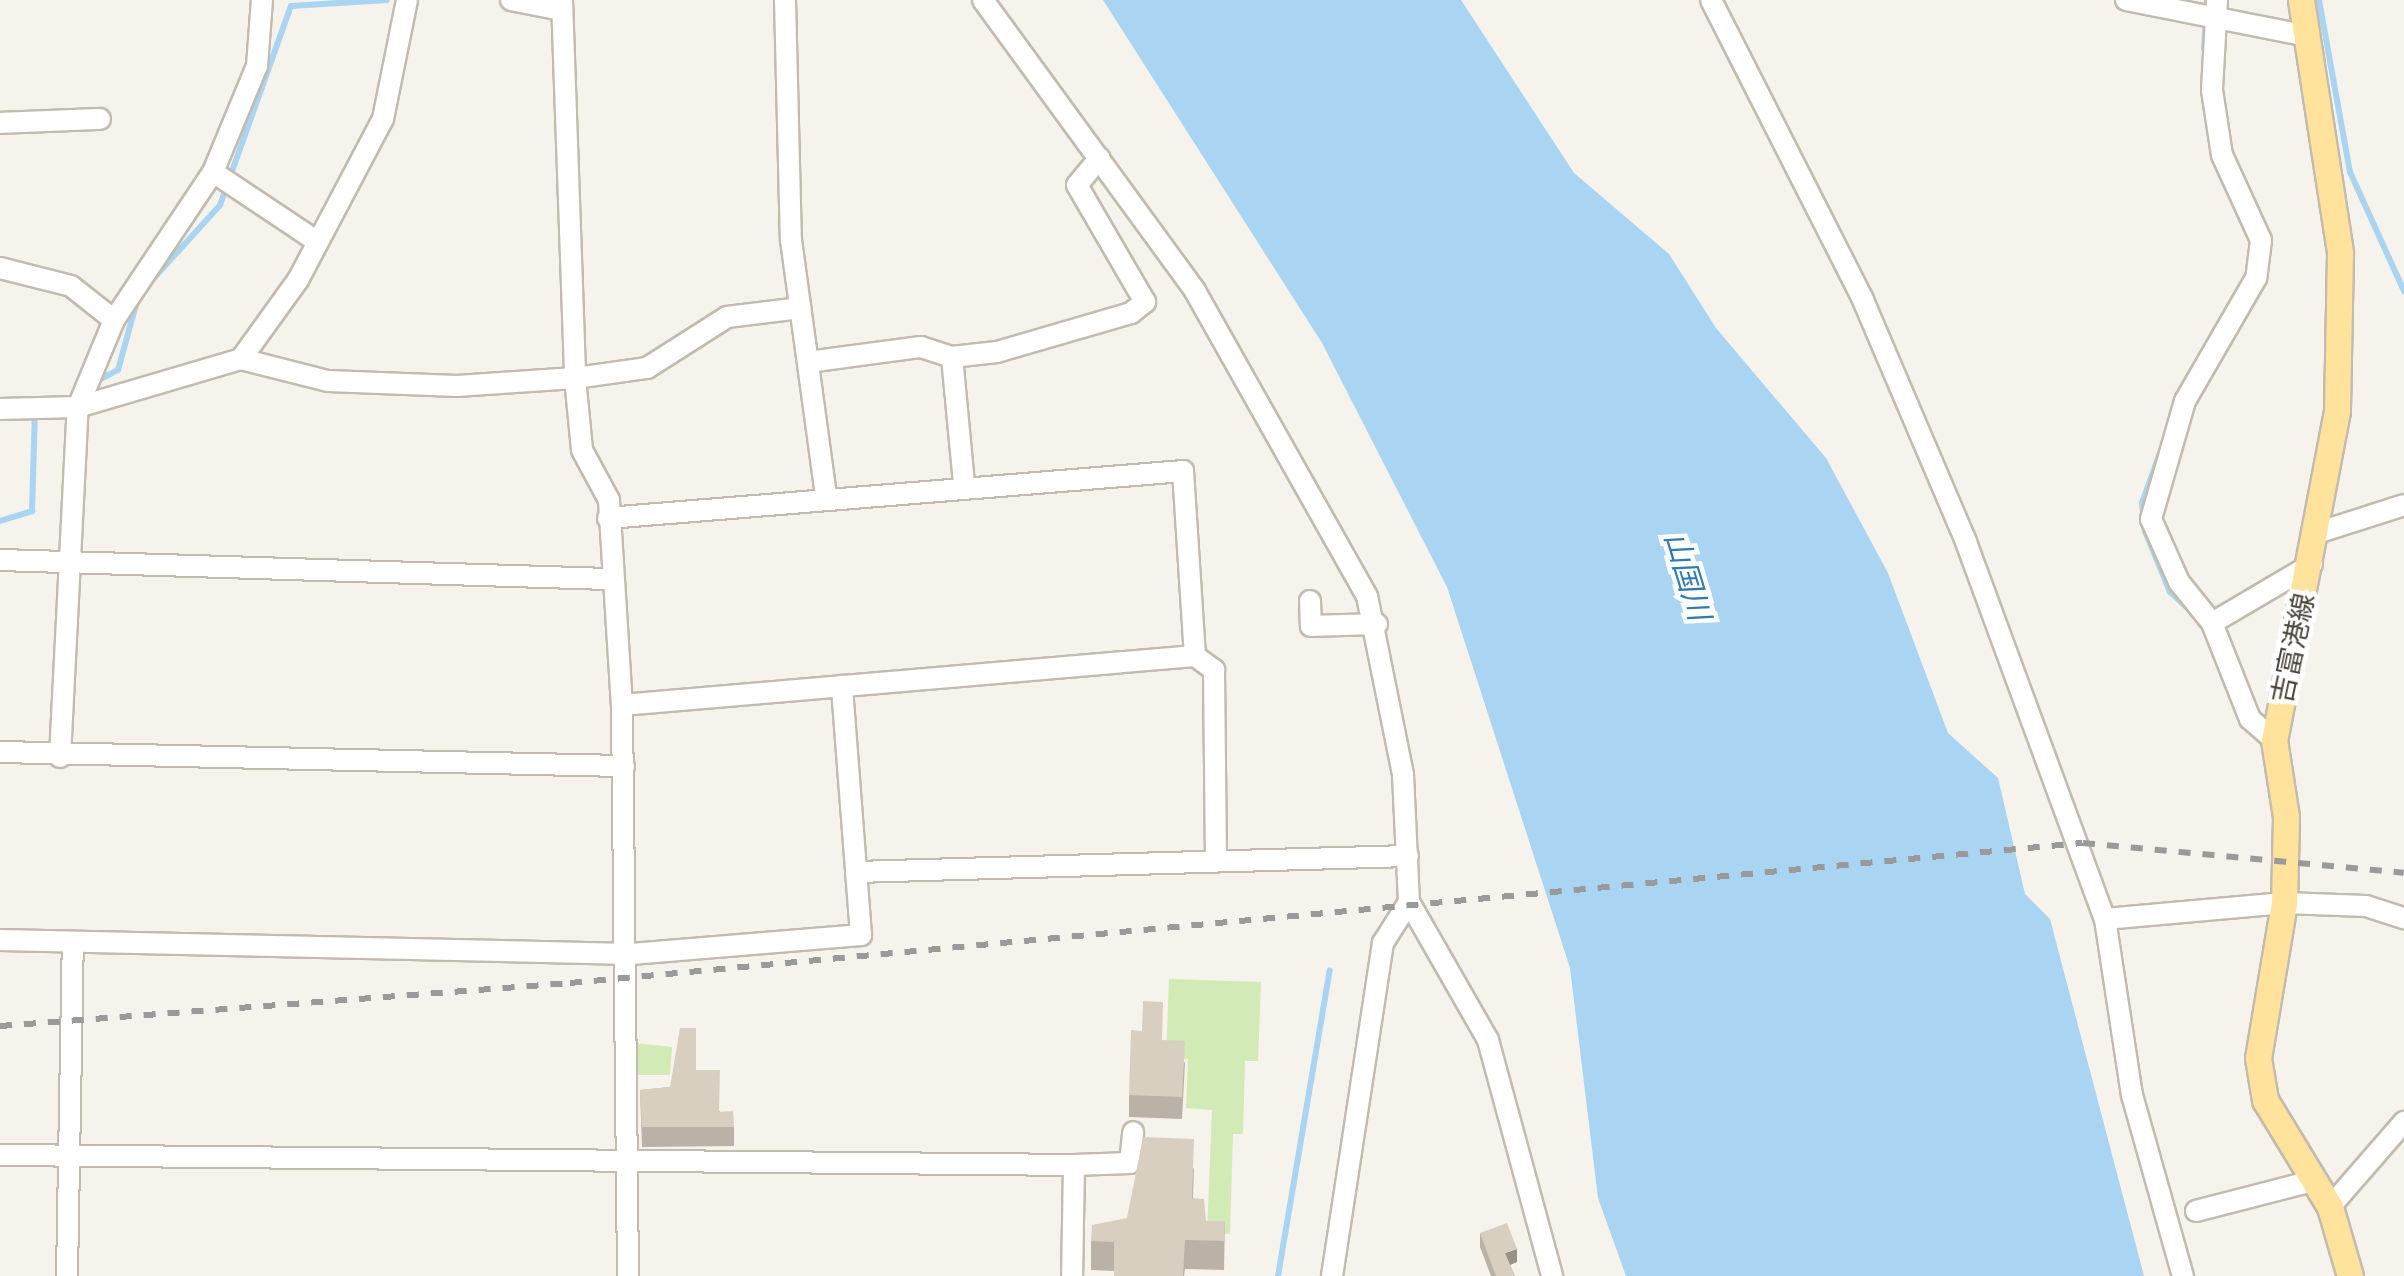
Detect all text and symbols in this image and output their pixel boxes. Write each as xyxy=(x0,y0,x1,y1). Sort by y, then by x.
water label: 山国川 xyxy=(1658,528,1718,624)
street label: 吉富港線 xyxy=(2265,590,2321,706)

